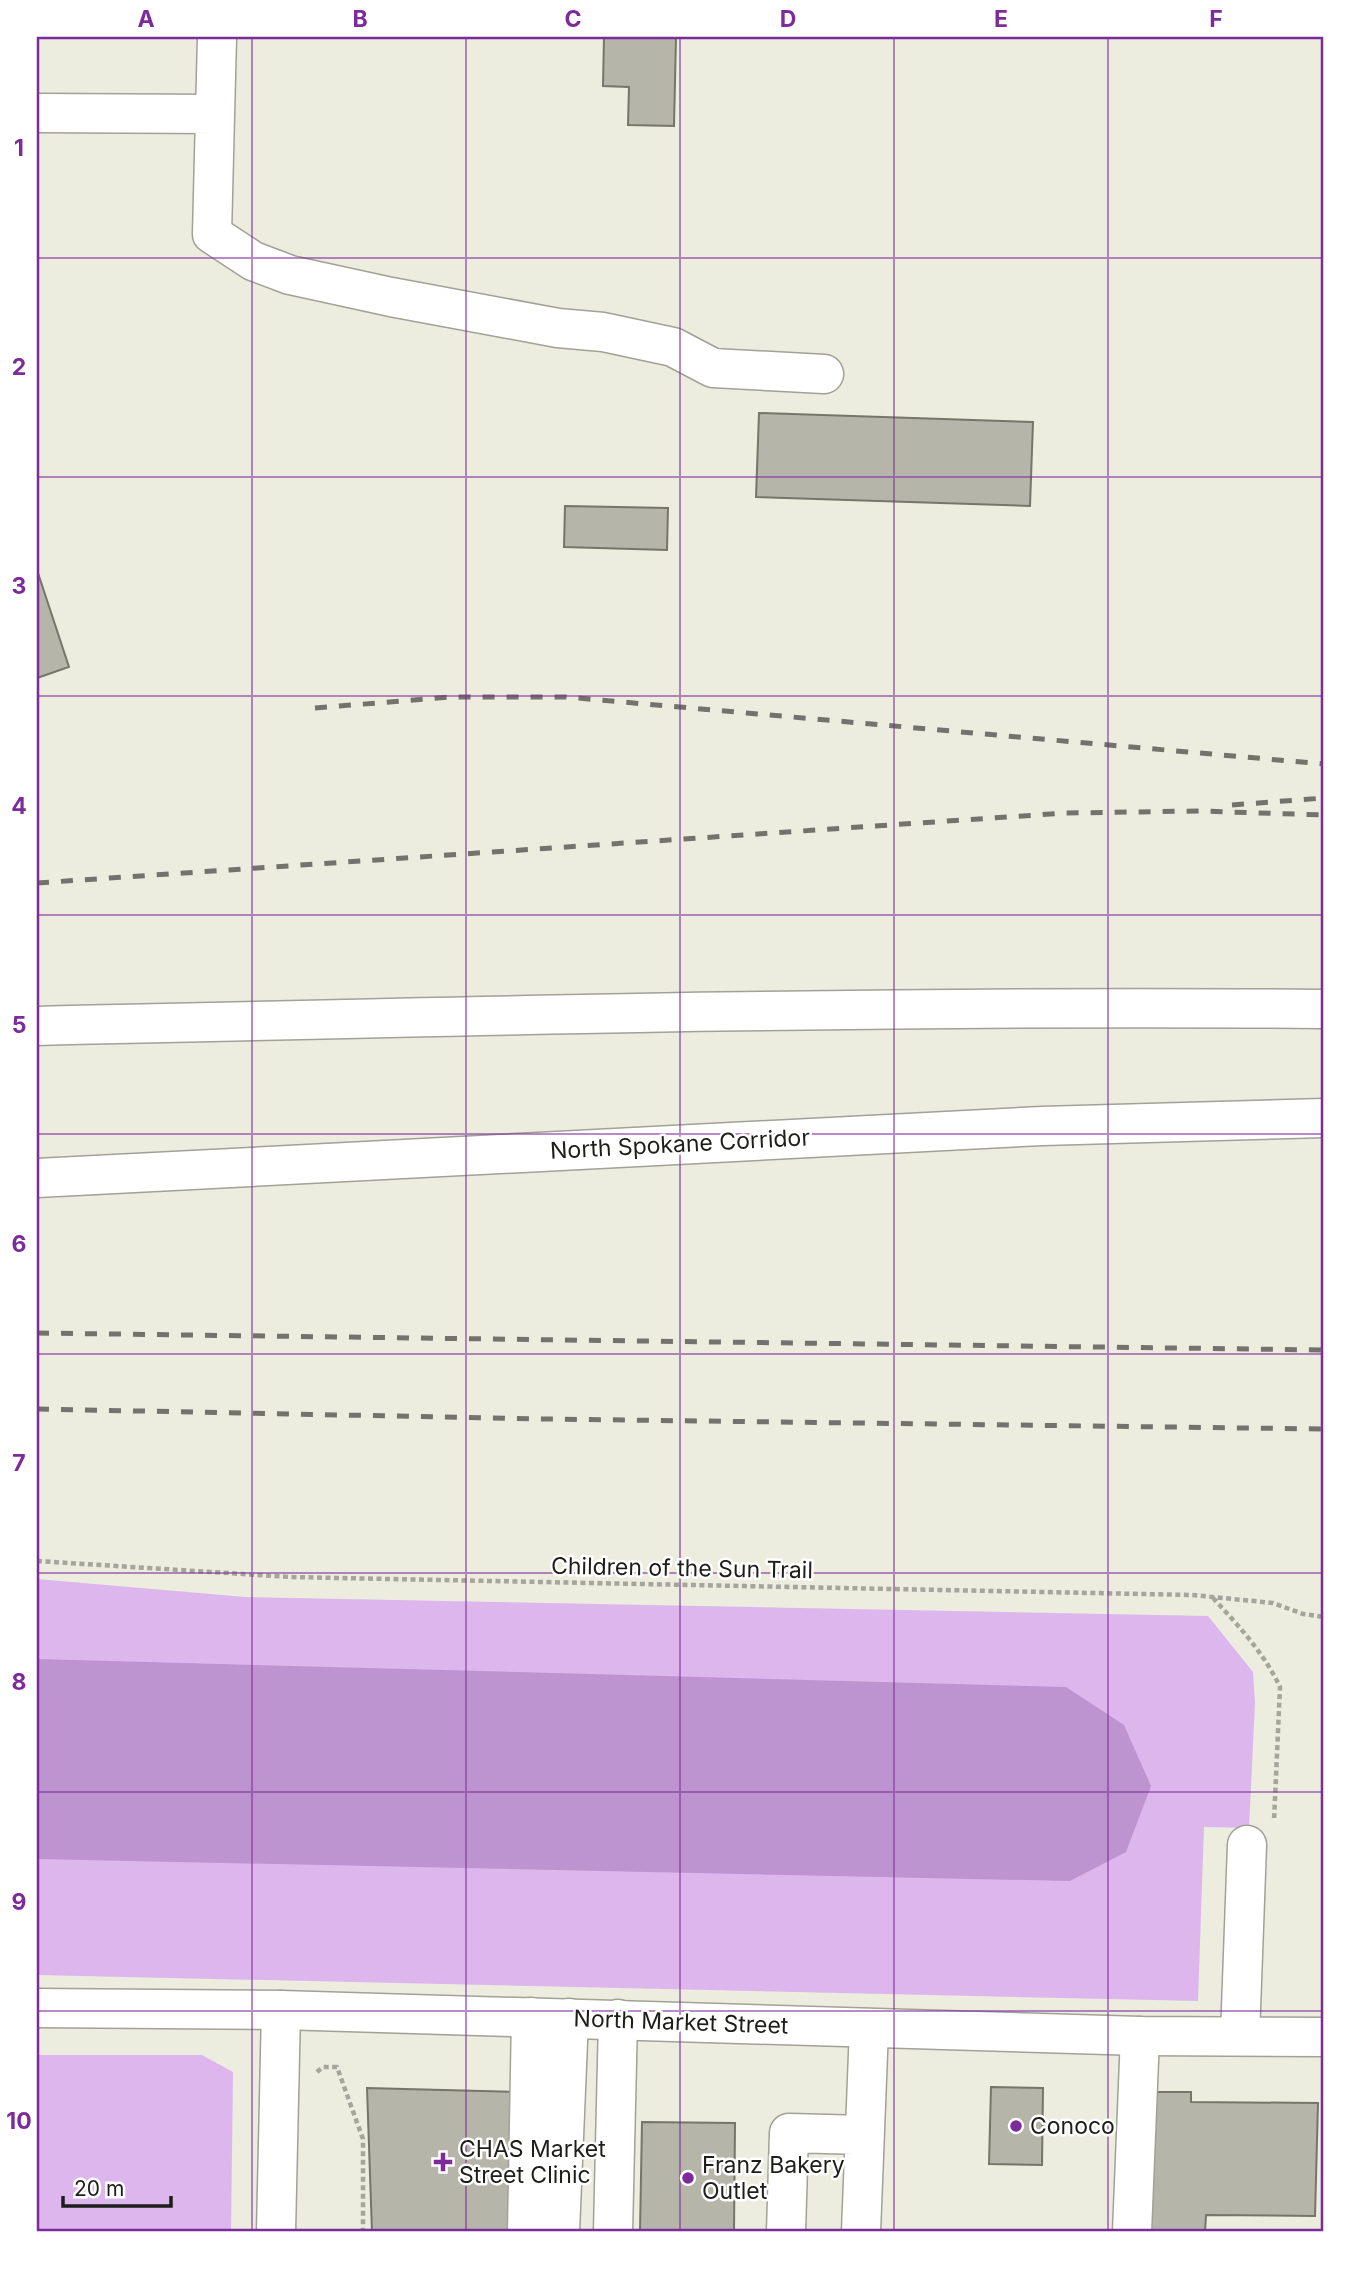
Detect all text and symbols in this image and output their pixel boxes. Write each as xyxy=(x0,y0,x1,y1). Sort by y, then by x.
text: A xyxy=(137,5,155,33)
text: B xyxy=(352,5,368,33)
text: C xyxy=(564,5,582,33)
text: D xyxy=(780,5,796,33)
text: E xyxy=(994,5,1008,33)
text: F xyxy=(1209,5,1223,33)
text: 1 xyxy=(14,134,24,162)
text: 2 xyxy=(12,353,26,381)
text: 3 xyxy=(12,572,26,600)
text: 4 xyxy=(11,792,27,820)
text: 5 xyxy=(12,1011,26,1039)
street label: North Spokane Corridor xyxy=(549,1123,811,1165)
text: 6 xyxy=(12,1230,26,1258)
text: 7 xyxy=(12,1449,26,1477)
street label: Children of the Sun Trail xyxy=(551,1552,813,1584)
text: 8 xyxy=(12,1668,26,1696)
text: 9 xyxy=(12,1888,26,1916)
street label: North Market Street xyxy=(573,2004,789,2040)
text: 10 xyxy=(6,2107,32,2135)
place label: Conoco xyxy=(1030,2112,1115,2140)
marker: Conoco xyxy=(1008,2118,1024,2134)
place label: CHAS Market Street Clinic xyxy=(459,2135,606,2189)
place label: Franz Bakery Outlet xyxy=(702,2151,845,2205)
marker: CHAS Market Street Clinic xyxy=(433,2152,453,2172)
scale bar xyxy=(63,2164,172,2208)
marker: Franz Bakery Outlet xyxy=(680,2170,696,2186)
text: 20 m xyxy=(74,2176,124,2201)

